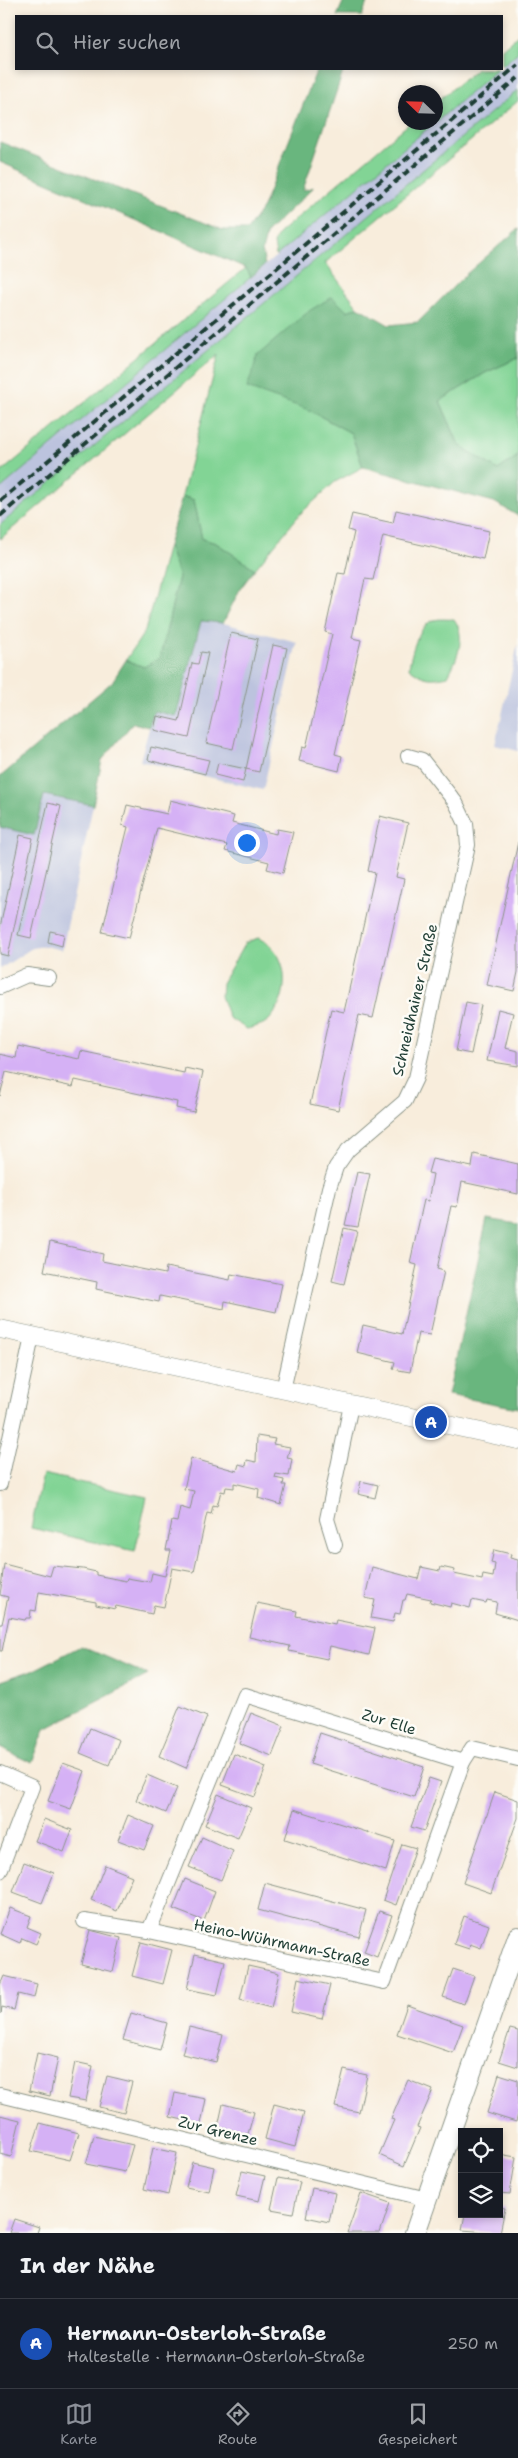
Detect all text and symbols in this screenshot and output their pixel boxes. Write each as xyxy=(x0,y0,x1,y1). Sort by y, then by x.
search box xyxy=(15,15,503,70)
icon: search xyxy=(33,29,61,57)
text: Hier suchen xyxy=(73,30,181,55)
north arrow xyxy=(398,85,443,130)
your location xyxy=(234,830,260,856)
street label: Schneidhainer Straße xyxy=(388,922,442,1078)
pin: A xyxy=(415,1403,447,1441)
street label: Zur Elle xyxy=(359,1704,419,1740)
street label: Heino-Wührmann-Straße xyxy=(192,1914,372,1972)
street label: Zur Grenze xyxy=(176,2111,260,2151)
map controls xyxy=(458,2128,503,2218)
button: locate xyxy=(458,2128,503,2173)
button: layers xyxy=(458,2173,503,2218)
text: In der Nähe xyxy=(20,2252,155,2280)
text: Hermann-Osterloh-Straße xyxy=(67,2321,326,2346)
text: A xyxy=(30,2333,42,2354)
text: 250 m xyxy=(447,2333,498,2354)
text: Haltestelle · Hermann-Osterloh-Straße xyxy=(67,2346,365,2367)
tab: Karte xyxy=(60,2400,97,2448)
tab: Route xyxy=(218,2400,257,2448)
tab: Gespeichert xyxy=(378,2400,458,2448)

